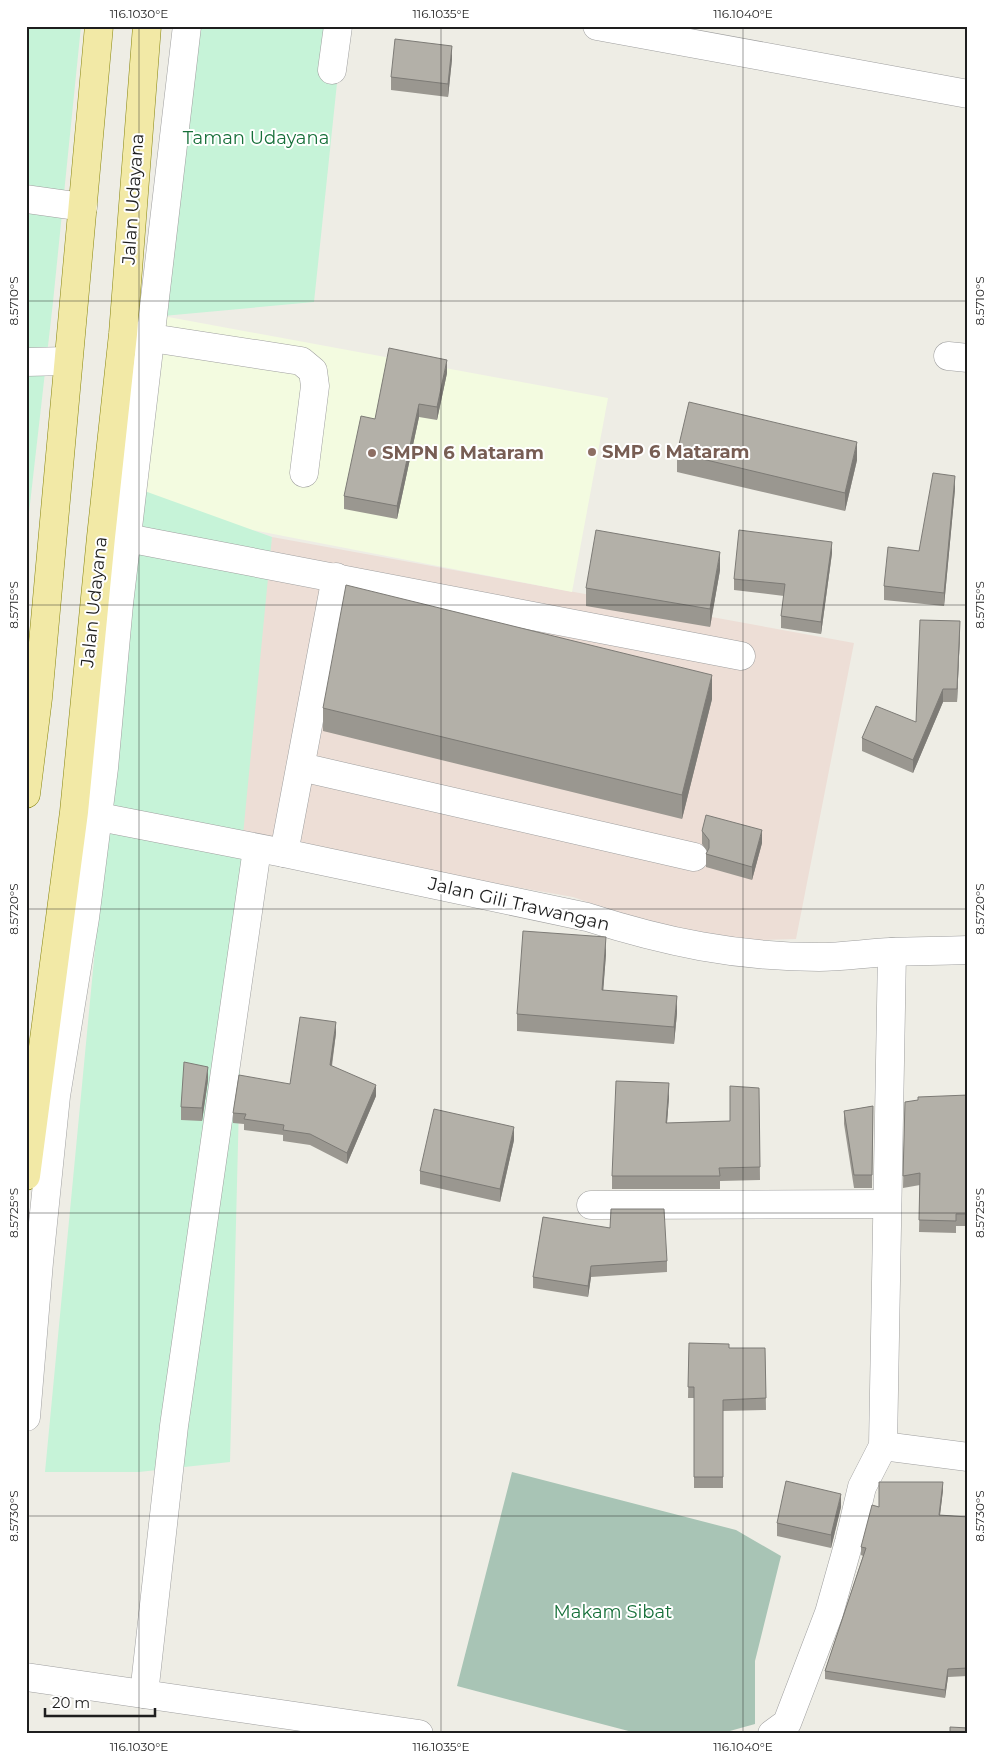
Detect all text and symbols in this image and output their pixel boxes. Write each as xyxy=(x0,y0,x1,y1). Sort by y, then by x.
text: 116.1030°E xyxy=(110,6,168,21)
text: 116.1035°E xyxy=(413,6,469,21)
text: 116.1040°E xyxy=(713,6,773,21)
park label: Taman Udayana xyxy=(183,127,329,149)
street label: Jalan Udayana xyxy=(117,133,149,266)
text: 8.5710°S xyxy=(6,276,21,326)
text: 8.5710°S xyxy=(972,276,987,326)
place label: SMP 6 Mataram xyxy=(602,441,749,463)
place label: SMPN 6 Mataram xyxy=(382,442,544,464)
marker: SMP 6 Mataram xyxy=(586,446,598,458)
marker: SMPN 6 Mataram xyxy=(366,447,378,459)
street label: Jalan Udayana xyxy=(76,535,112,670)
text: 8.5715°S xyxy=(6,581,21,629)
text: 8.5715°S xyxy=(972,581,987,629)
street label: Jalan Gili Trawangan xyxy=(425,872,612,936)
text: 8.5720°S xyxy=(6,883,21,935)
text: 8.5720°S xyxy=(972,883,987,935)
text: 8.5725°S xyxy=(6,1188,21,1238)
text: 8.5725°S xyxy=(972,1188,987,1238)
text: 8.5730°S xyxy=(6,1490,21,1542)
text: 8.5730°S xyxy=(972,1490,987,1542)
park label: Makam Sibat xyxy=(554,1601,672,1623)
scale bar xyxy=(45,1685,155,1717)
text: 20 m xyxy=(52,1693,90,1712)
text: 116.1030°E xyxy=(110,1739,168,1754)
text: 116.1035°E xyxy=(413,1739,469,1754)
text: 116.1040°E xyxy=(713,1739,773,1754)

